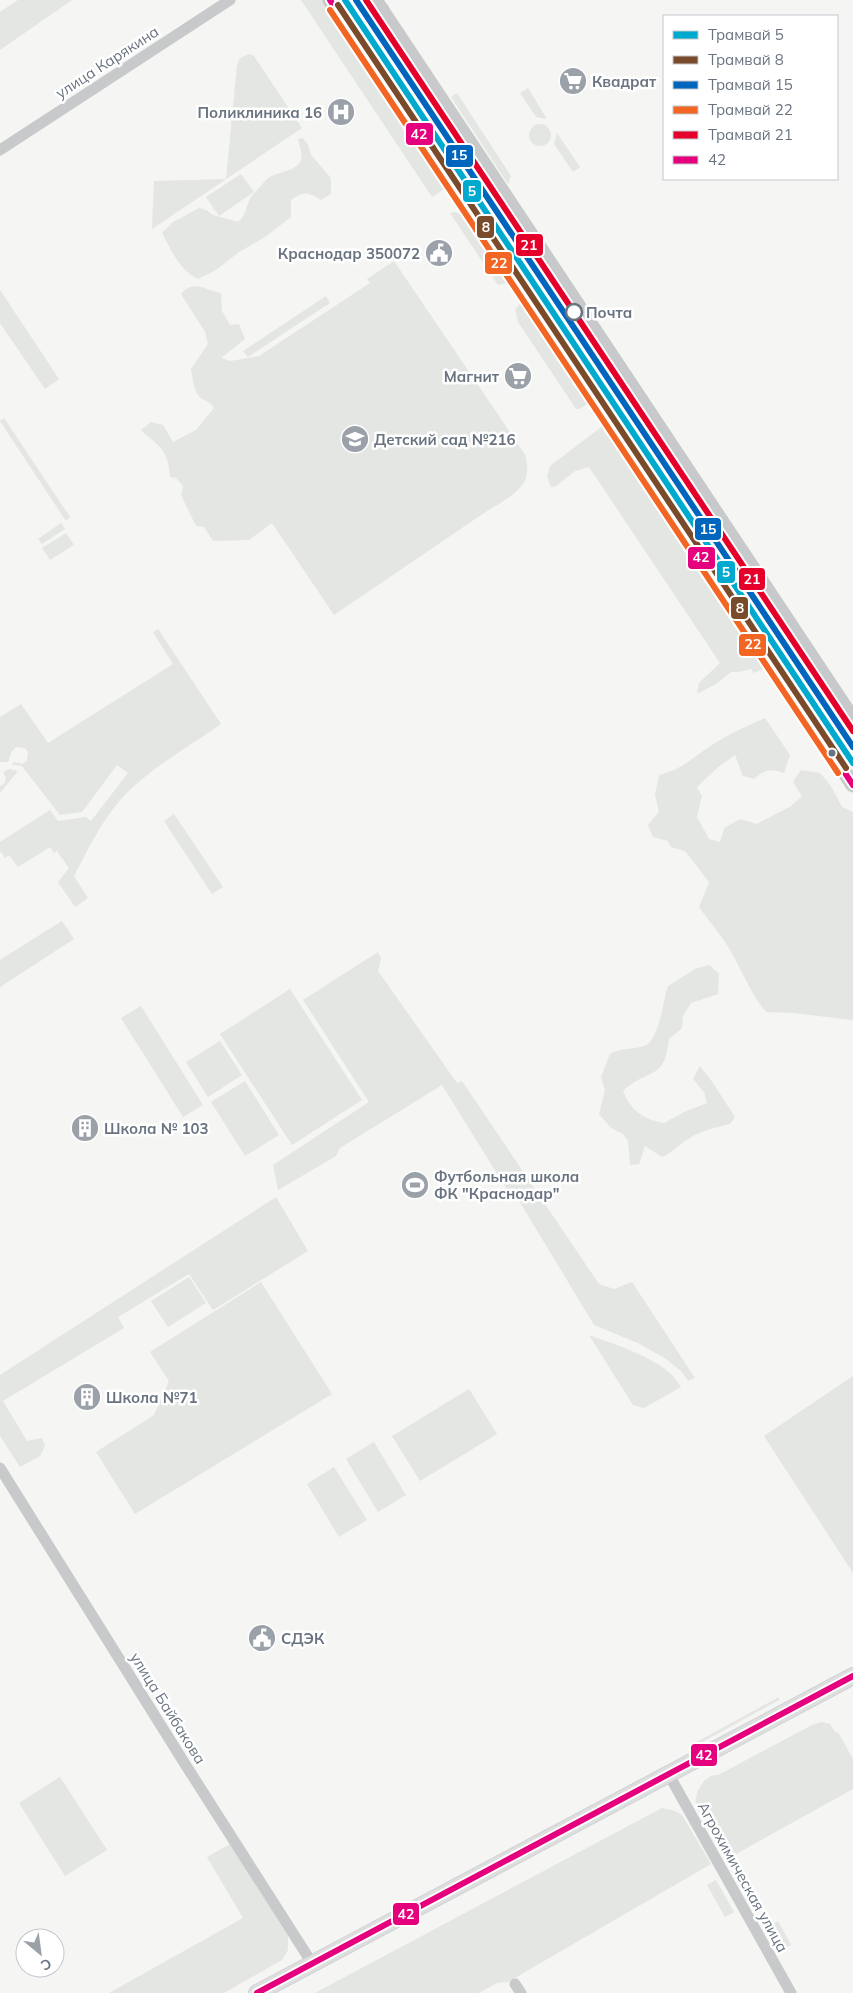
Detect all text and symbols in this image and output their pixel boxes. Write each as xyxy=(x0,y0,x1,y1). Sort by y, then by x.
legend xyxy=(663,15,838,180)
street label: улица Карякина xyxy=(52,22,162,102)
text: Трамвай 5 xyxy=(708,25,784,44)
text: Трамвай 8 xyxy=(708,50,784,69)
supermarket icon: Квадрат xyxy=(558,66,588,96)
place label: Квадрат xyxy=(592,72,657,91)
text: Трамвай 15 xyxy=(708,75,793,94)
hospital icon: Поликлиника 16 xyxy=(326,97,356,127)
text: Трамвай 22 xyxy=(708,100,793,119)
place label: Поликлиника 16 xyxy=(198,103,322,122)
line badge: 42 xyxy=(405,122,434,146)
text: 42 xyxy=(411,125,427,143)
text: Трамвай 21 xyxy=(708,125,793,144)
line badge: 15 xyxy=(445,144,474,168)
text: 15 xyxy=(451,146,467,164)
text: 42 xyxy=(708,150,726,169)
line badge: 5 xyxy=(462,179,482,203)
text: 5 xyxy=(468,182,476,200)
line badge: 8 xyxy=(476,215,495,239)
text: 8 xyxy=(482,218,490,236)
line badge: 21 xyxy=(515,233,544,257)
text: 21 xyxy=(521,236,537,254)
public building icon: Краснодар 350072 xyxy=(424,238,454,268)
place label: Краснодар 350072 xyxy=(278,244,420,263)
line badge: 22 xyxy=(484,251,513,275)
text: 22 xyxy=(491,254,507,272)
marker: Почта xyxy=(565,303,583,321)
place label: Почта xyxy=(586,303,632,322)
supermarket icon: Магнит xyxy=(503,361,533,391)
place label: Магнит xyxy=(444,367,500,386)
school or university icon: Детский сад №216 xyxy=(340,424,370,454)
place label: Детский сад №216 xyxy=(374,430,515,449)
line badge: 15 xyxy=(694,517,722,541)
text: 15 xyxy=(700,520,716,538)
line badge: 42 xyxy=(687,546,716,570)
text: 42 xyxy=(693,548,709,566)
line badge: 5 xyxy=(716,560,736,584)
text: 5 xyxy=(722,563,730,581)
line badge: 21 xyxy=(738,567,766,591)
text: 21 xyxy=(744,570,760,588)
line badge: 8 xyxy=(730,596,749,620)
text: 8 xyxy=(736,599,744,617)
line badge: 22 xyxy=(738,633,767,657)
text: 22 xyxy=(745,635,761,653)
unlabelled marker xyxy=(827,748,837,758)
building icon: Школа № 103 xyxy=(70,1113,100,1143)
place label: Школа № 103 xyxy=(104,1119,209,1138)
place label: Футбольная школа ФК "Краснодар" xyxy=(434,1167,579,1203)
sports icon: Футбольная школа ФК "Краснодар" xyxy=(400,1170,430,1200)
building icon: Школа №71 xyxy=(72,1382,102,1412)
place label: Школа №71 xyxy=(106,1388,197,1407)
public building icon: СДЭК xyxy=(247,1623,277,1653)
place label: СДЭК xyxy=(281,1629,325,1648)
street label: улица Байбакова xyxy=(126,1649,210,1767)
line badge: 42 xyxy=(690,1743,718,1767)
text: 42 xyxy=(696,1746,712,1764)
street label: Агрохимическая улица xyxy=(694,1799,792,1955)
line badge: 42 xyxy=(392,1902,420,1926)
text: 42 xyxy=(398,1905,414,1923)
north arrow xyxy=(15,1928,65,1978)
text: С xyxy=(38,1954,55,1975)

